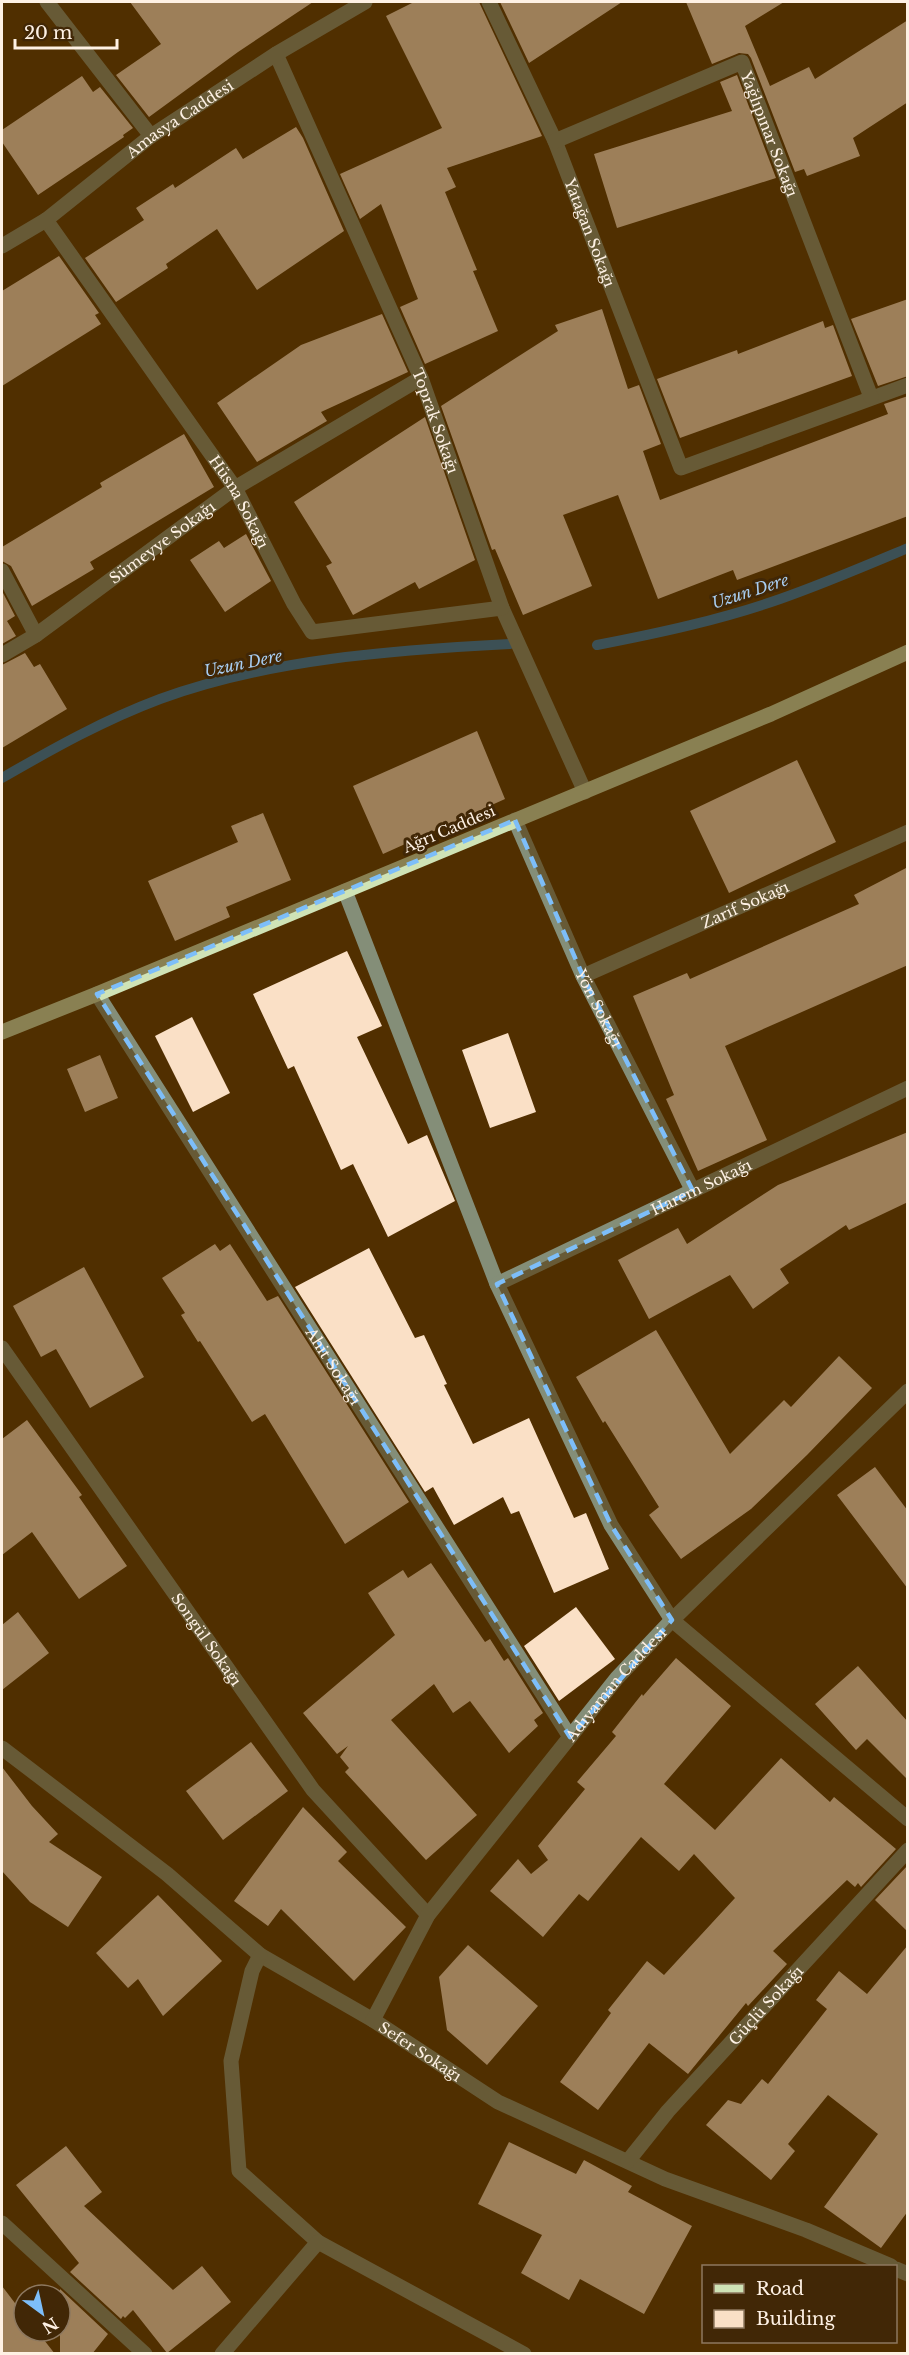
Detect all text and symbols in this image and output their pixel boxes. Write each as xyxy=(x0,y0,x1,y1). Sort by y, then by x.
scale bar xyxy=(15,12,117,50)
text: 20 m xyxy=(24,22,72,44)
street label: Yağlıpınar Sokağı xyxy=(737,67,802,199)
street label: Amasya Caddesi xyxy=(121,75,237,162)
street label: Yatağan Sokağı xyxy=(560,175,620,290)
street label: Toprak Sokağı xyxy=(408,365,463,476)
street label: Hüsna Sokağı xyxy=(205,451,274,551)
street label: Sümeyye Sokağı xyxy=(105,497,219,587)
water label: Uzun Dere xyxy=(709,569,791,613)
water label: Uzun Dere xyxy=(202,645,285,681)
street label: Ağrı Caddesi xyxy=(399,801,498,857)
street label: Zarif Sokağı xyxy=(698,877,792,932)
street label: Yön Sokağı xyxy=(571,965,627,1050)
street label: Harem Sokağı xyxy=(648,1155,754,1219)
street label: Ahit Sokağı xyxy=(302,1323,366,1408)
street label: Songül Sokağı xyxy=(168,1589,246,1689)
street label: Adıyaman Caddesi xyxy=(560,1623,670,1746)
street label: Güçlü Sokağı xyxy=(724,1961,807,2049)
street label: Sefer Sokağı xyxy=(375,2017,465,2085)
legend xyxy=(702,2265,897,2343)
text: Road xyxy=(756,2278,804,2300)
north arrow xyxy=(12,2283,72,2343)
text: Building xyxy=(756,2308,835,2330)
text: N xyxy=(38,2313,62,2338)

